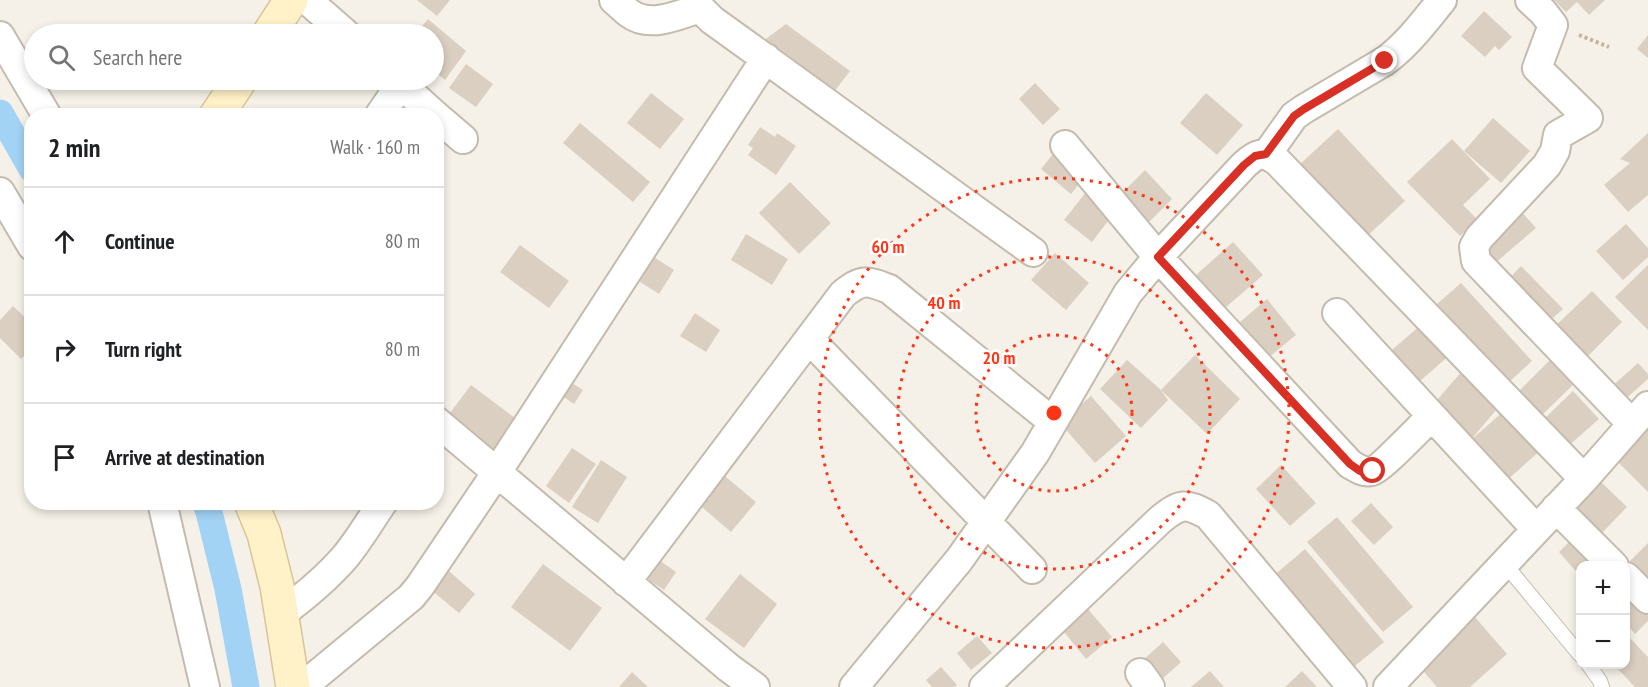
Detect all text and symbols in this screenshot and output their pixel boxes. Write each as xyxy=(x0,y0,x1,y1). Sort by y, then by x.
search box xyxy=(24,24,444,90)
icon: search xyxy=(45,41,78,74)
text: Search here xyxy=(93,43,182,71)
route end xyxy=(1371,47,1397,73)
text: 2 min xyxy=(48,131,101,164)
text: Walk · 160 m xyxy=(330,134,420,160)
icon: ahead xyxy=(48,225,81,258)
text: Continue xyxy=(105,227,175,255)
text: 80 m xyxy=(385,228,420,254)
text: 60 m xyxy=(872,235,904,258)
text: 40 m xyxy=(928,291,960,314)
icon: right xyxy=(48,333,81,366)
text: Turn right xyxy=(105,335,182,363)
text: 80 m xyxy=(385,336,420,362)
text: 20 m xyxy=(983,346,1015,369)
centre of rings xyxy=(1044,403,1064,423)
icon: arrive xyxy=(48,441,81,474)
text: Arrive at destination xyxy=(105,443,265,471)
route start xyxy=(1359,457,1385,483)
map controls xyxy=(1576,561,1630,669)
button: + xyxy=(1576,561,1630,615)
button: − xyxy=(1576,615,1630,669)

